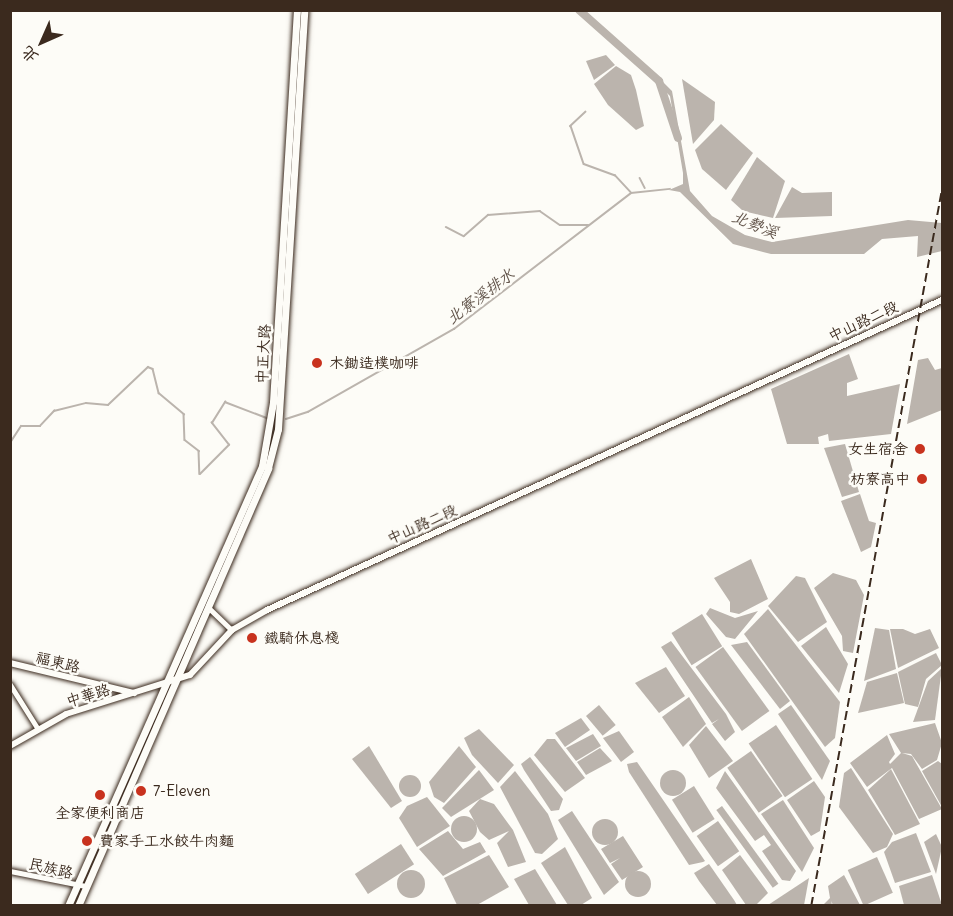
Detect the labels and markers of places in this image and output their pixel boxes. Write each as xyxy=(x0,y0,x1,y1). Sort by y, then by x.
place label: 木鋤造樸咖啡 xyxy=(329,354,419,372)
marker: 木鋤造樸咖啡 xyxy=(310,356,324,370)
place label: 女生宿舍 xyxy=(848,440,908,458)
marker: 女生宿舍 xyxy=(913,442,927,456)
place label: 枋寮高中 xyxy=(850,470,910,488)
marker: 枋寮高中 xyxy=(915,472,929,486)
place label: 鐵騎休息棧 xyxy=(264,629,339,647)
marker: 鐵騎休息棧 xyxy=(245,631,259,645)
place label: 7-Eleven xyxy=(153,782,211,800)
marker: 7-Eleven xyxy=(134,784,148,798)
marker: 全家便利商店 xyxy=(93,788,107,802)
place label: 全家便利商店 xyxy=(55,804,145,822)
place label: 費家手工水餃牛肉麵 xyxy=(99,832,234,850)
marker: 費家手工水餃牛肉麵 xyxy=(80,834,94,848)

